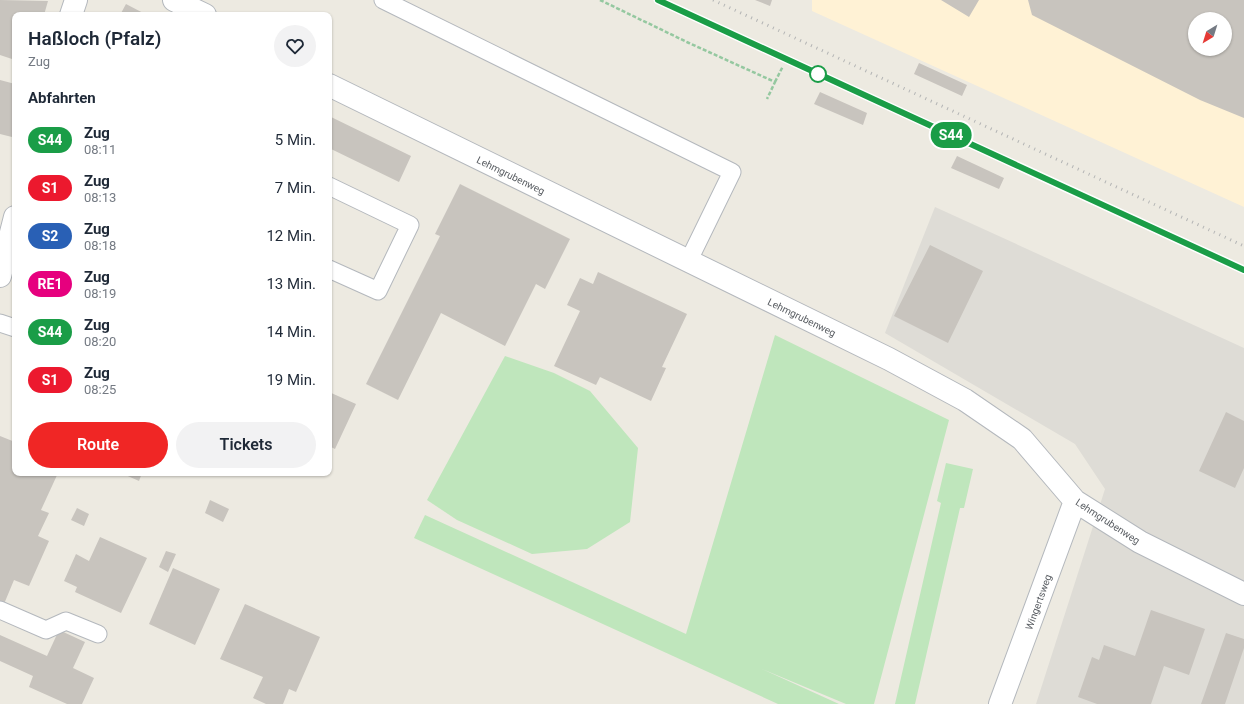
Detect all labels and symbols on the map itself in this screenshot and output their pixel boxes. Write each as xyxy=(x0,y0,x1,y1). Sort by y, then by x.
north arrow xyxy=(1188,12,1232,56)
unlabelled marker xyxy=(809,65,827,83)
line badge: S44 xyxy=(928,122,974,148)
street label: Lehmgrubenweg xyxy=(475,154,547,197)
street label: Lehmgrubenweg xyxy=(766,296,838,339)
street label: Lehmgrubenweg xyxy=(1074,497,1142,546)
street label: Wingertsweg xyxy=(1023,573,1054,631)

